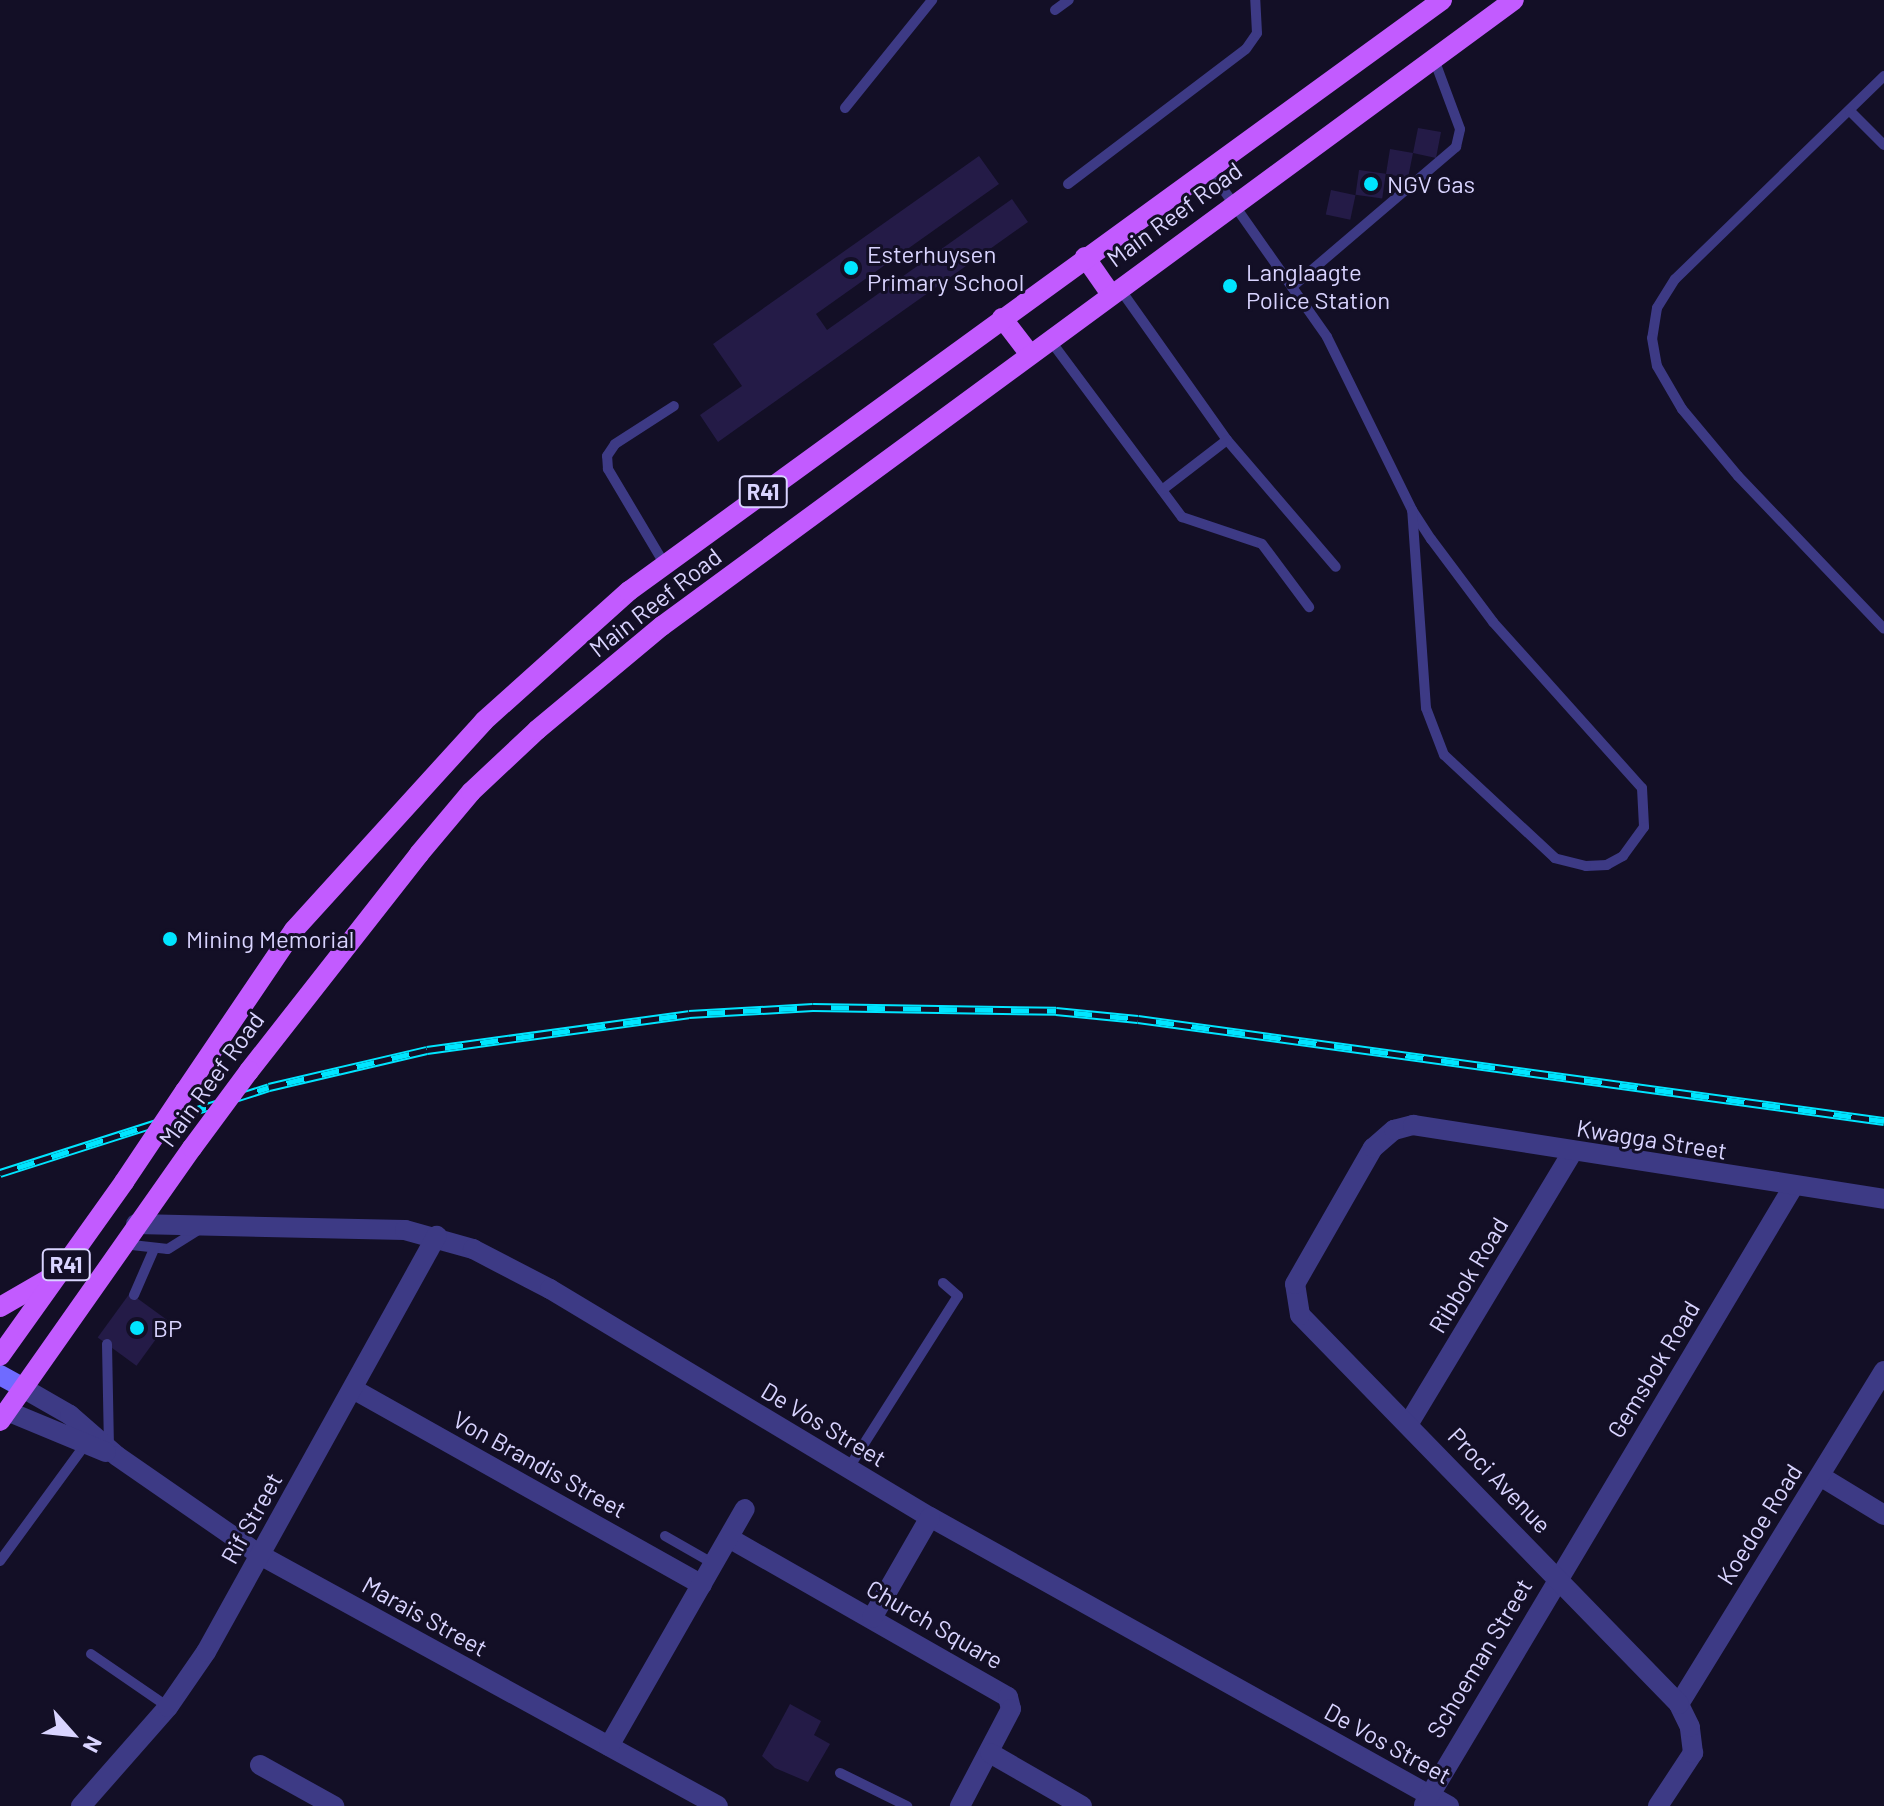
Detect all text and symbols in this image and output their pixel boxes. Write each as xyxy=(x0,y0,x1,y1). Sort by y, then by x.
street label: Main Reef Road xyxy=(1101,155,1247,273)
place label: NGV Gas xyxy=(1387,170,1475,198)
marker: NGV Gas xyxy=(1362,175,1380,193)
place label: Esterhuysen Primary School xyxy=(867,240,1024,296)
place label: Langlaagte Police Station xyxy=(1246,258,1390,314)
marker: Esterhuysen Primary School xyxy=(842,259,860,277)
marker: Langlaagte Police Station xyxy=(1221,277,1239,295)
road number: R41 xyxy=(737,474,789,510)
street label: Main Reef Road xyxy=(583,541,727,663)
place label: Mining Memorial xyxy=(186,925,354,953)
marker: Mining Memorial xyxy=(161,930,179,948)
street label: Main Reef Road xyxy=(152,1006,270,1152)
street label: Kwagga Street xyxy=(1575,1113,1729,1165)
street label: Ribbok Road xyxy=(1422,1212,1514,1338)
road number: R41 xyxy=(40,1247,92,1283)
street label: Gemsbok Road xyxy=(1601,1295,1705,1443)
place label: BP xyxy=(153,1314,182,1342)
marker: BP xyxy=(128,1319,146,1337)
street label: De Vos Street xyxy=(756,1376,892,1472)
street label: Von Brandis Street xyxy=(448,1404,632,1524)
street label: Proci Avenue xyxy=(1443,1421,1557,1539)
street label: Koedoe Road xyxy=(1710,1458,1808,1590)
street label: Rif Street xyxy=(214,1467,288,1569)
street label: Marais Street xyxy=(358,1570,492,1662)
street label: Church Square xyxy=(862,1573,1008,1675)
street label: Schoeman Street xyxy=(1420,1573,1538,1743)
north arrow xyxy=(32,1694,112,1774)
street label: De Vos Street xyxy=(1320,1696,1456,1790)
text: N xyxy=(78,1732,108,1757)

